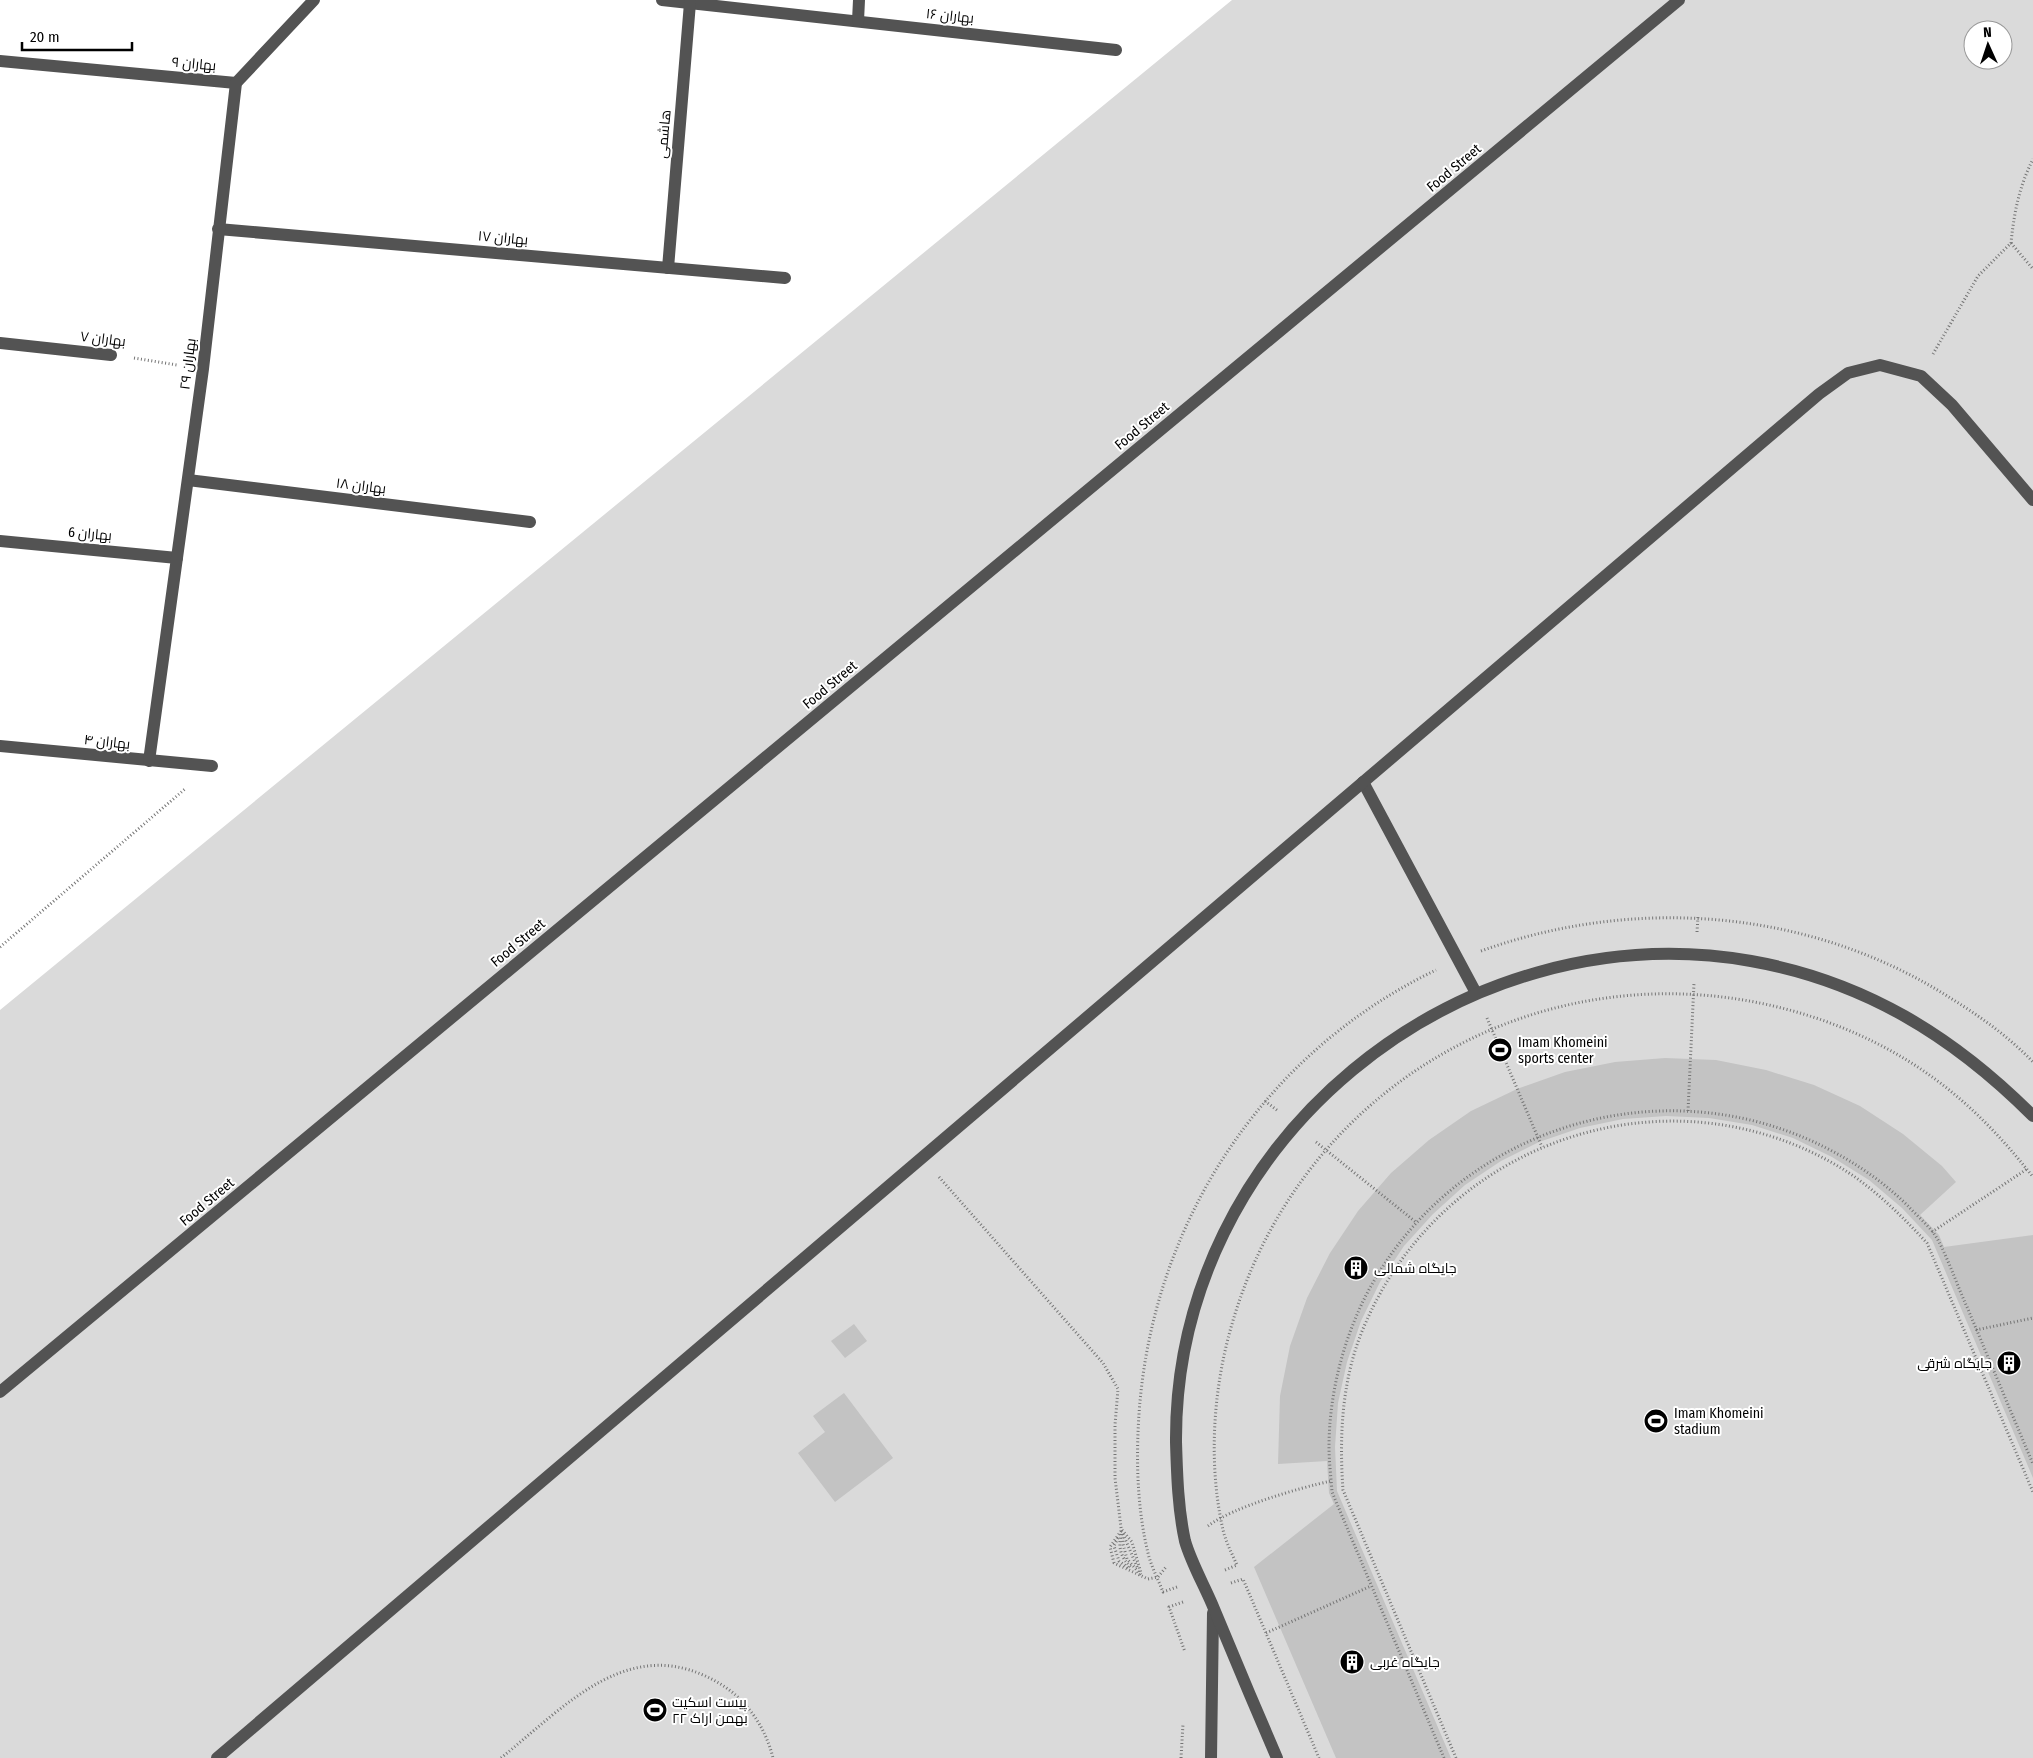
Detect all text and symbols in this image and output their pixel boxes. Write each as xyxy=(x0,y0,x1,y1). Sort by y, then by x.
street label: بهاران ۱۶ xyxy=(925,5,975,27)
scale bar xyxy=(22,20,132,52)
north arrow xyxy=(1963,20,2013,70)
text: N xyxy=(1983,24,1992,41)
text: 20 m xyxy=(30,28,60,46)
street label: بهاران ۹ xyxy=(171,54,217,74)
street label: هاشمی xyxy=(653,109,675,159)
street label: Food Street xyxy=(1423,140,1485,196)
street label: بهاران ۱۷ xyxy=(477,227,529,249)
street label: بهاران ۷ xyxy=(79,328,127,350)
street label: بهاران ۲۹ xyxy=(176,337,200,391)
street label: Food Street xyxy=(1111,398,1173,454)
street label: بهاران ۱۸ xyxy=(335,475,387,497)
street label: بهاران 6 xyxy=(67,524,113,544)
street label: Food Street xyxy=(799,657,861,713)
street label: بهاران ۴ xyxy=(83,731,131,753)
street label: Food Street xyxy=(487,915,549,971)
place label: Imam Khomeini sports center xyxy=(1518,1034,1608,1067)
sports icon: Imam Khomeini sports center xyxy=(1487,1037,1513,1063)
street label: Food Street xyxy=(176,1174,238,1230)
building icon: جایگاه شمالی xyxy=(1343,1255,1369,1281)
place label: جایگاه شمالی xyxy=(1374,1260,1457,1277)
building icon: جایگاه شرقی xyxy=(1996,1350,2022,1376)
place label: جایگاه شرقی xyxy=(1917,1355,1992,1372)
place label: Imam Khomeini stadium xyxy=(1674,1405,1764,1438)
sports icon: Imam Khomeini stadium xyxy=(1643,1408,1669,1434)
building icon: جایگاه غربی xyxy=(1339,1649,1365,1675)
place label: جایگاه غربی xyxy=(1370,1654,1440,1671)
place label: پیست اسکیت ۲۲ بهمن اراک xyxy=(672,1694,748,1727)
sports icon: پیست اسکیت ۲۲ بهمن اراک xyxy=(642,1697,668,1723)

